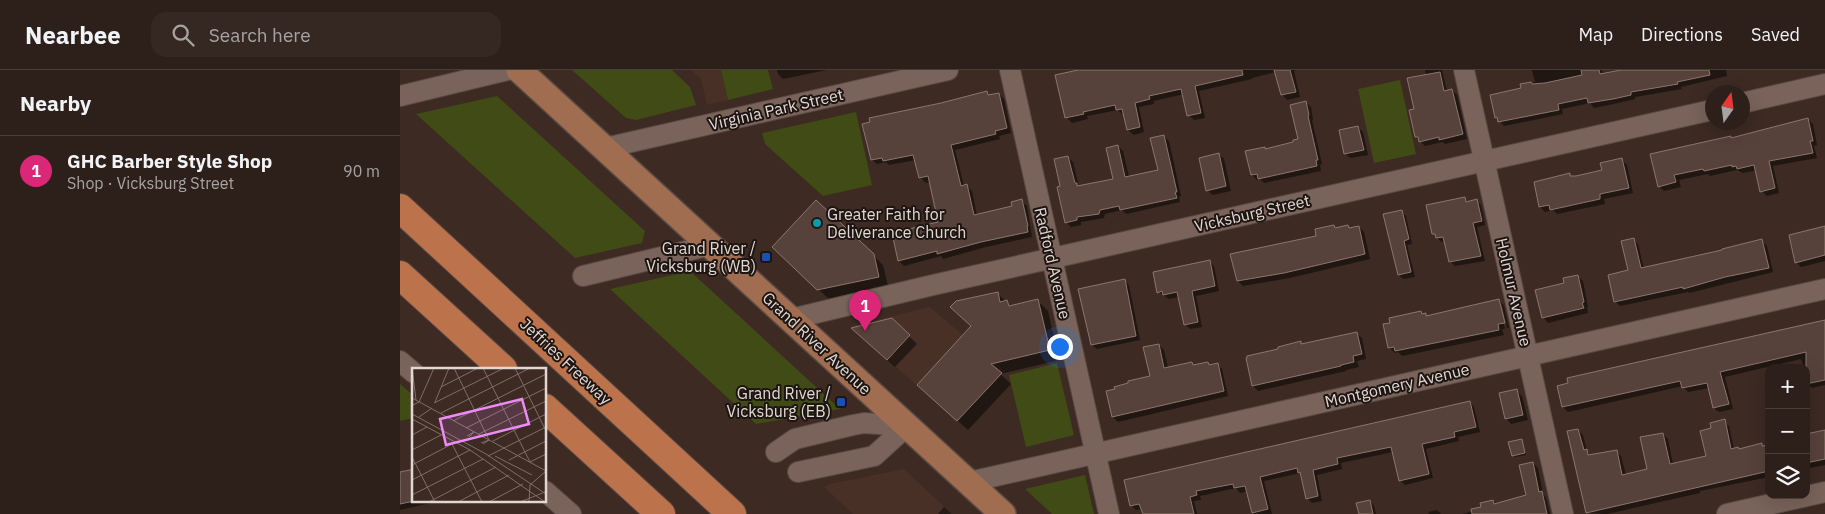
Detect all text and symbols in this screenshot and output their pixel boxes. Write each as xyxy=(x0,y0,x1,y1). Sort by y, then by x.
search box xyxy=(151,12,501,57)
text: Nearbee xyxy=(25,19,121,51)
icon: search xyxy=(169,21,197,49)
text: Search here xyxy=(209,23,311,47)
text: Map xyxy=(1578,23,1613,46)
text: Directions xyxy=(1641,23,1723,46)
text: Saved xyxy=(1751,23,1800,46)
street label: Virginia Park Street xyxy=(707,84,845,134)
north arrow xyxy=(1705,85,1750,130)
text: Nearby xyxy=(20,89,91,117)
text: GHC Barber Style Shop xyxy=(67,149,272,173)
text: 1 xyxy=(31,161,41,181)
text: 90 m xyxy=(343,161,380,181)
text: Shop · Vicksburg Street xyxy=(67,173,234,193)
street label: Vicksburg Street xyxy=(1192,190,1312,236)
place label: Greater Faith for Deliverance Church xyxy=(827,204,966,242)
street label: Radford Avenue xyxy=(1030,205,1076,321)
marker: Greater Faith for Deliverance Church xyxy=(811,217,823,229)
street label: Holmur Avenue xyxy=(1492,236,1536,348)
place label: Grand River / Vicksburg (WB) xyxy=(646,238,756,276)
marker: Grand River / Vicksburg (WB) xyxy=(760,251,772,263)
street label: Grand River Avenue xyxy=(758,287,876,399)
pin: 1 xyxy=(849,290,881,331)
street label: Jeffries Freeway xyxy=(516,313,616,409)
your location xyxy=(1047,334,1073,360)
street label: Montgomery Avenue xyxy=(1323,359,1471,411)
map controls xyxy=(1765,364,1810,499)
button: + xyxy=(1765,364,1810,409)
inset map xyxy=(412,368,546,502)
place label: Grand River / Vicksburg (EB) xyxy=(727,383,831,421)
marker: Grand River / Vicksburg (EB) xyxy=(835,396,847,408)
button: − xyxy=(1765,409,1810,454)
button: layers xyxy=(1765,454,1810,499)

